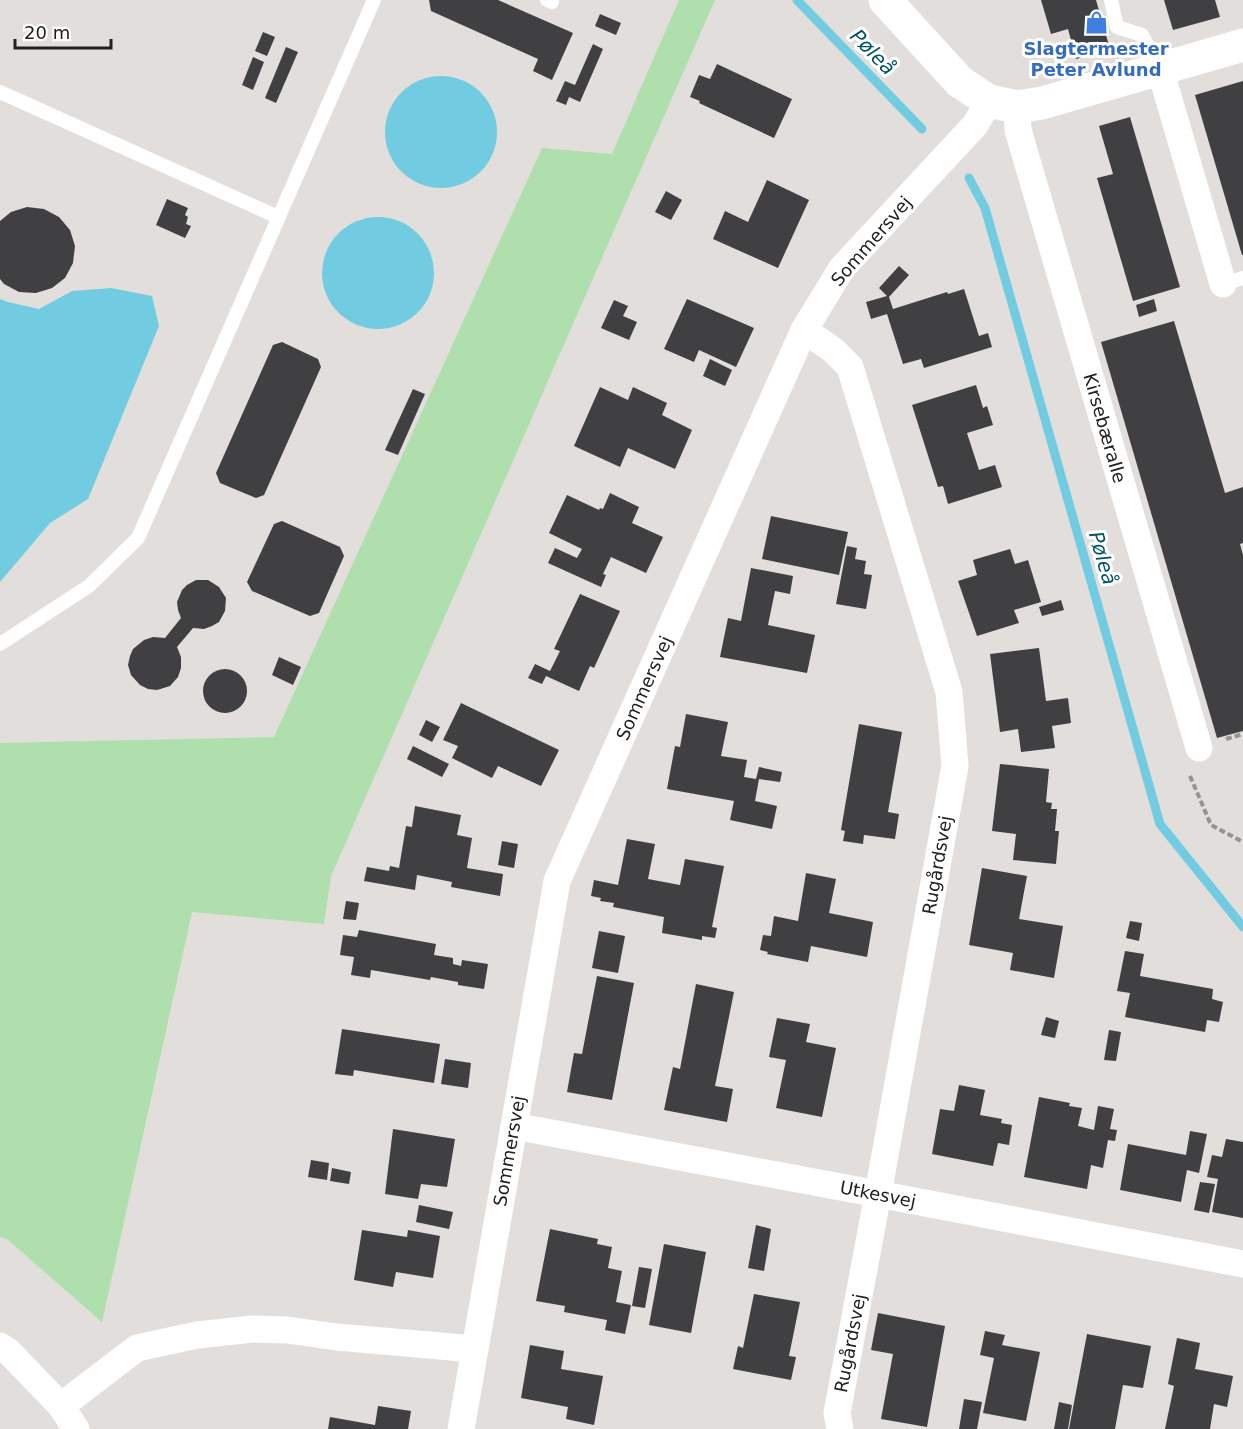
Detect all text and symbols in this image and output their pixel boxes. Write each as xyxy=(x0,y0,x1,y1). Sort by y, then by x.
shop icon: Slagtermester Peter Avlund xyxy=(1083,9,1109,35)
scale bar xyxy=(15,12,111,50)
text: 20 m xyxy=(24,22,70,43)
water label: Pøleå xyxy=(845,24,901,80)
place label: Slagtermester Peter Avlund xyxy=(1023,38,1169,80)
street label: Sommersvej xyxy=(826,192,916,290)
street label: Kirsebæralle xyxy=(1079,371,1131,485)
water label: Pøleå xyxy=(1084,529,1122,587)
street label: Sommersvej xyxy=(612,633,676,743)
street label: Rugårdsvej xyxy=(918,814,956,916)
street label: Sommersvej xyxy=(489,1094,529,1208)
street label: Utkesvej xyxy=(838,1176,918,1212)
street label: Rugårdsvej xyxy=(830,1292,870,1394)

